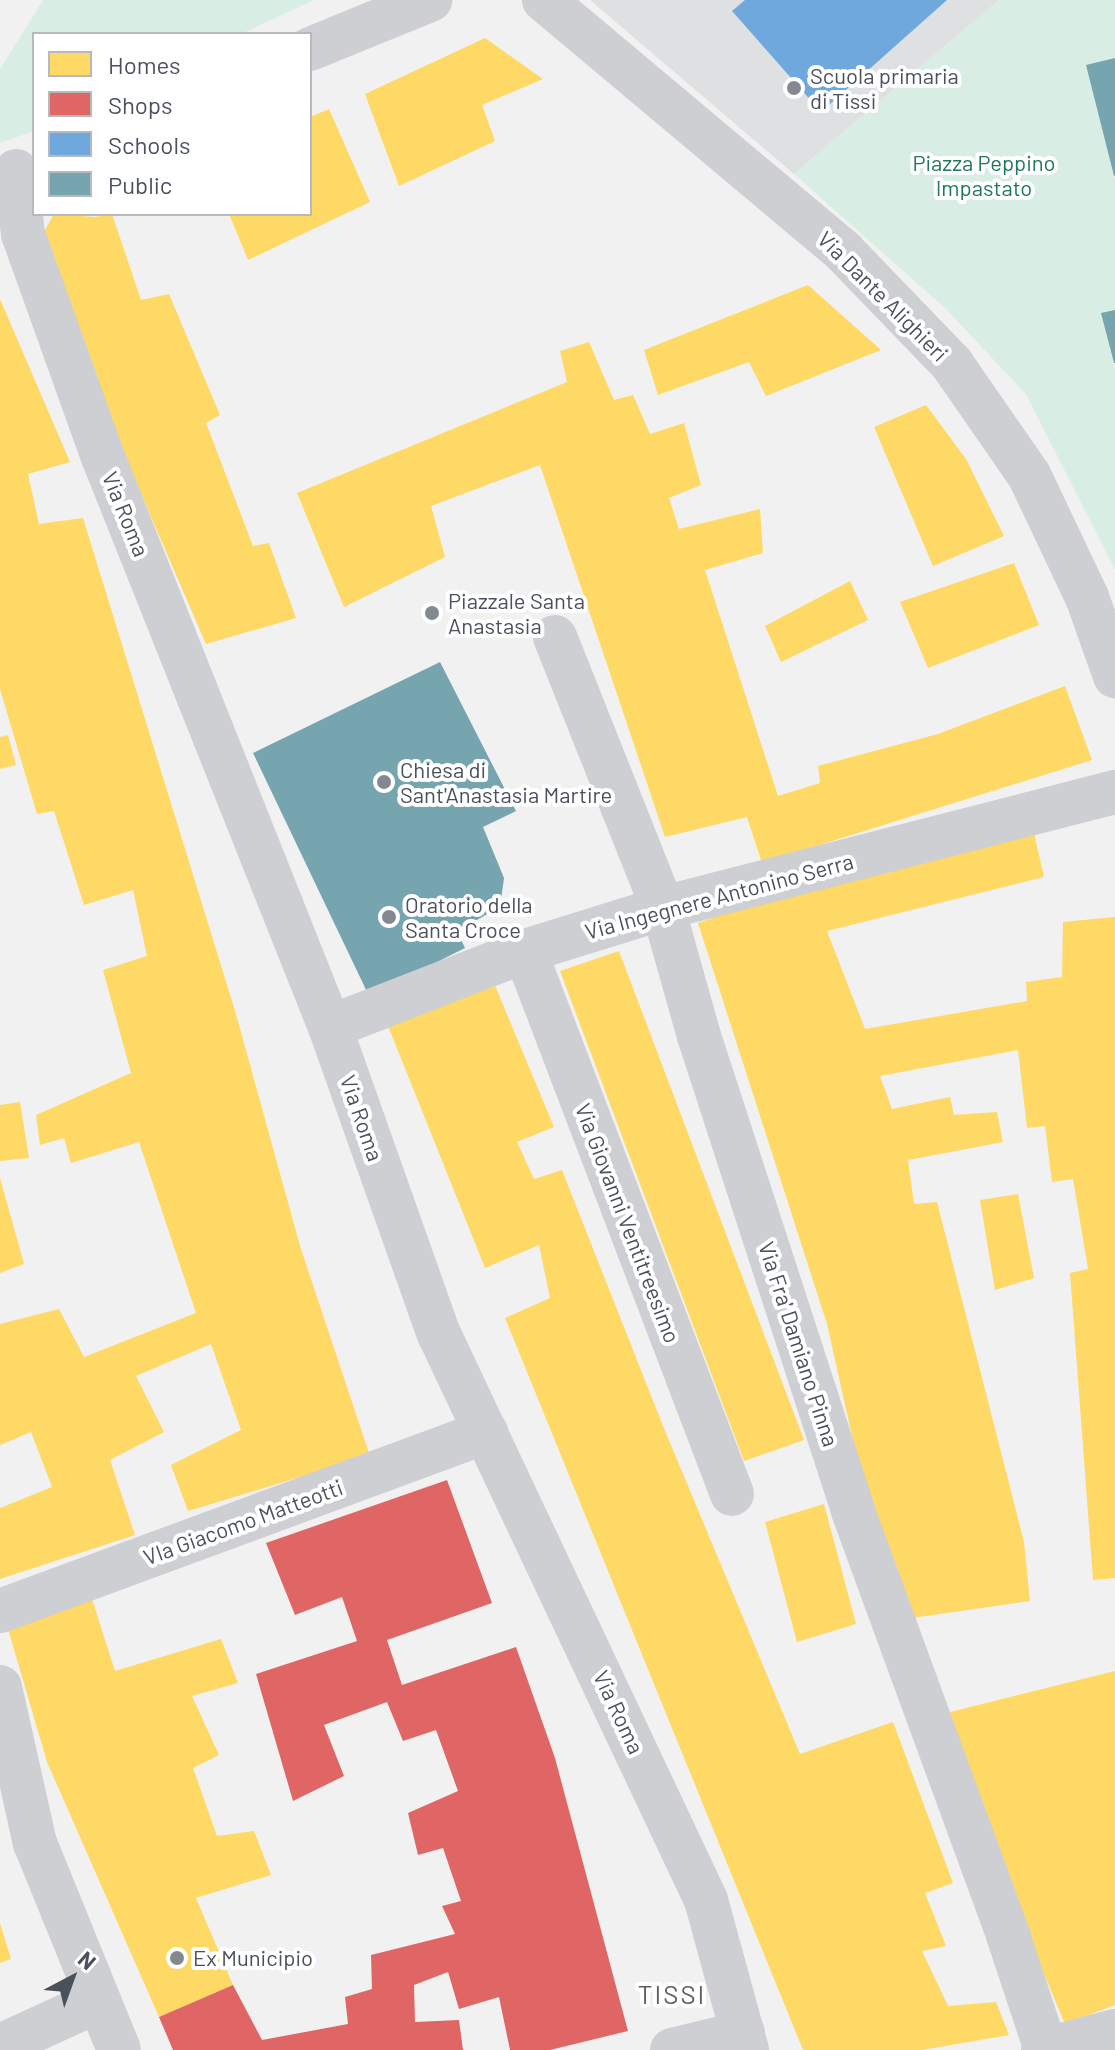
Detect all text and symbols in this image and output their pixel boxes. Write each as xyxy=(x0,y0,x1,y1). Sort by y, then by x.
legend xyxy=(32,32,312,216)
text: Homes xyxy=(108,50,181,79)
place label: Scuola primaria di Tissi xyxy=(810,62,959,114)
marker: Scuola primaria di Tissi xyxy=(785,79,803,97)
text: Shops xyxy=(108,90,173,119)
text: Schools xyxy=(108,130,191,159)
park label: Piazza Peppino Impastato xyxy=(912,149,1056,200)
text: Public xyxy=(108,170,172,199)
street label: Via Dante Alighieri xyxy=(812,225,954,367)
street label: Via Roma xyxy=(97,468,155,560)
place label: Piazzale Santa Anastasia xyxy=(448,587,585,638)
marker: Piazzale Santa Anastasia xyxy=(423,604,441,622)
place label: Chiesa di Sant'Anastasia Martire xyxy=(400,756,612,808)
marker: Chiesa di Sant'Anastasia Martire xyxy=(375,773,393,791)
street label: Via Ingegnere Antonino Serra xyxy=(582,847,856,945)
place label: Oratorio della Santa Croce xyxy=(405,891,533,942)
marker: Oratorio della Santa Croce xyxy=(380,908,398,926)
street label: Via Roma xyxy=(335,1072,389,1164)
street label: Via Giovanni Ventitreesimo xyxy=(570,1099,686,1347)
street label: Via Fra' Damiano Pinna xyxy=(753,1238,845,1450)
street label: VIa Giacomo Matteotti xyxy=(140,1474,346,1570)
street label: Via Roma xyxy=(588,1666,650,1758)
north arrow xyxy=(32,1938,112,2018)
text: N xyxy=(74,1945,102,1974)
place label: Ex Municipio xyxy=(193,1945,313,1971)
marker: Ex Municipio xyxy=(168,1949,186,1967)
district label: TISSI xyxy=(638,1978,706,2010)

